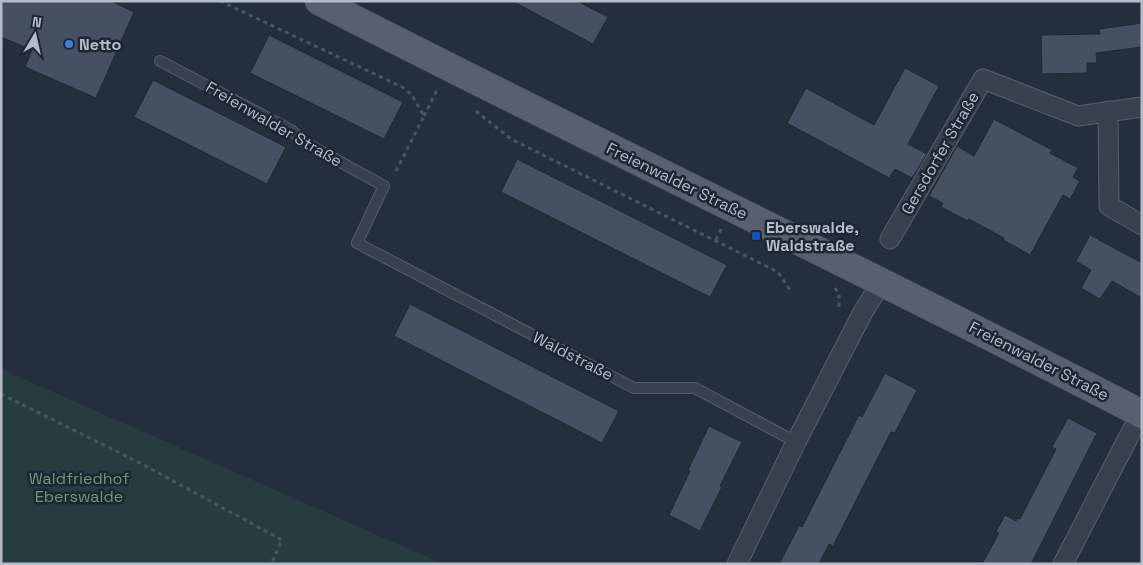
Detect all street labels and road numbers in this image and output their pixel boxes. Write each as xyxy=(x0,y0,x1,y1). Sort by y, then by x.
street label: Freienwalder Straße xyxy=(202,76,346,172)
street label: Gersdorfer Straße xyxy=(896,88,984,218)
street label: Freienwalder Straße xyxy=(603,138,751,224)
street label: Freienwalder Straße xyxy=(965,317,1113,405)
street label: Waldstraße xyxy=(529,327,617,385)

